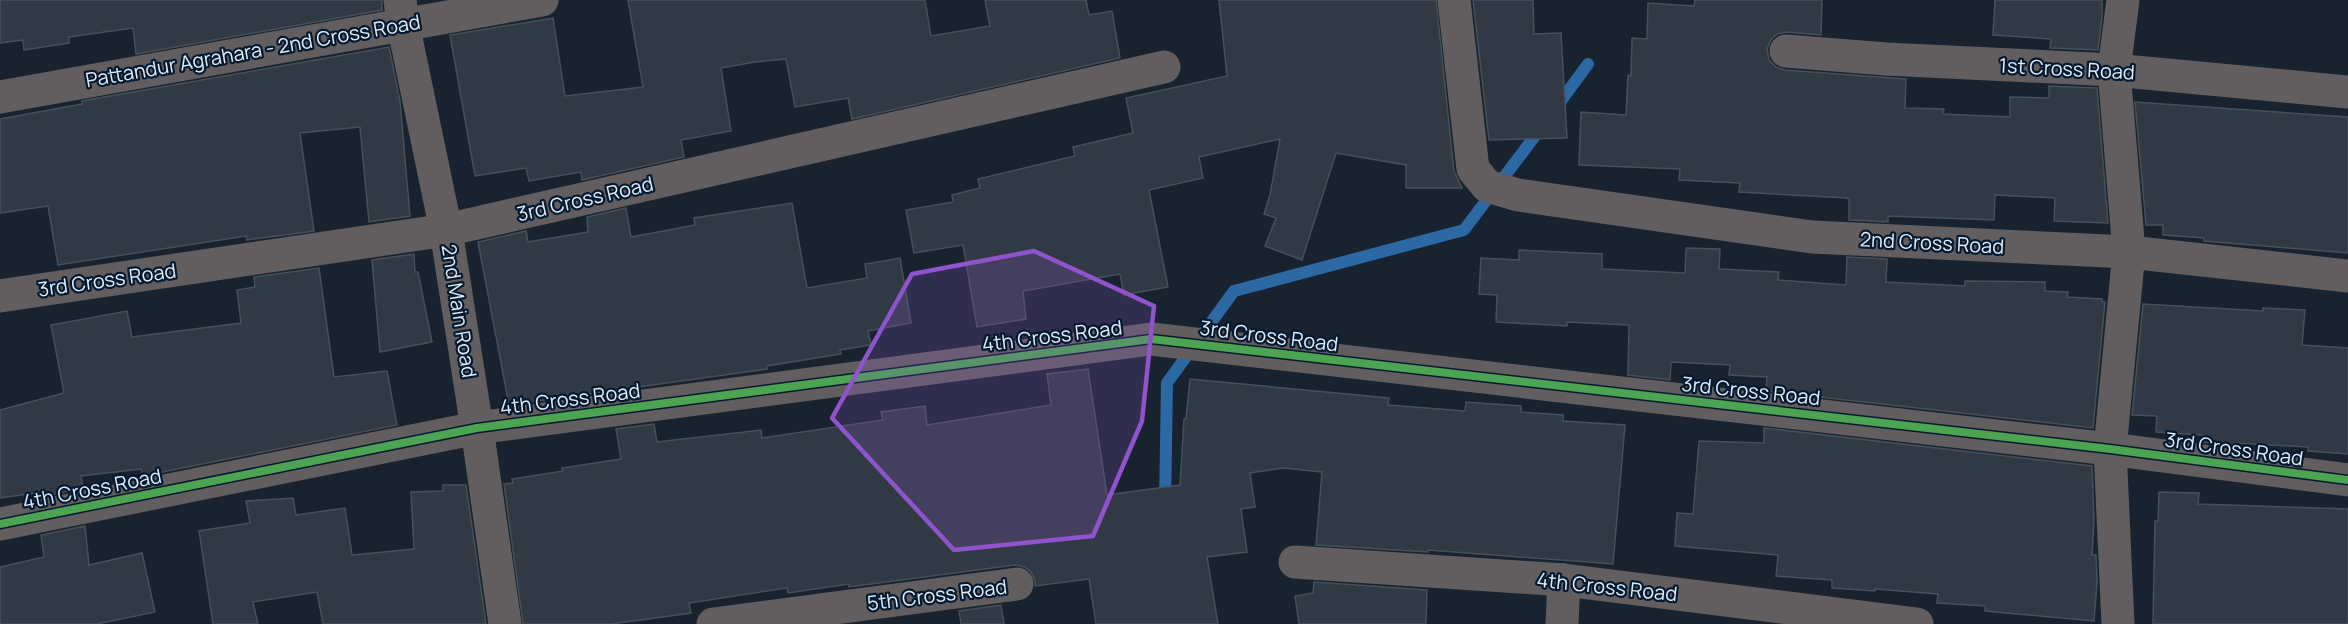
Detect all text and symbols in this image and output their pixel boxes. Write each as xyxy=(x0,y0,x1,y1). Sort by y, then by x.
street label: Pattandur Agrahara - 2nd Cross Road xyxy=(83,8,423,93)
street label: 1st Cross Road xyxy=(1999,51,2136,86)
street label: 3rd Cross Road xyxy=(514,170,656,227)
street label: 2nd Cross Road xyxy=(1859,225,2005,260)
street label: 2nd Main Road xyxy=(436,242,483,380)
street label: 3rd Cross Road xyxy=(36,256,178,303)
street label: 4th Cross Road xyxy=(980,314,1124,358)
street label: 3rd Cross Road xyxy=(1198,314,1340,357)
street label: 3rd Cross Road xyxy=(1680,370,1822,411)
street label: 4th Cross Road xyxy=(498,377,642,421)
street label: 3rd Cross Road xyxy=(2163,425,2305,472)
street label: 4th Cross Road xyxy=(20,462,164,515)
street label: 4th Cross Road xyxy=(1535,566,1679,607)
street label: 5th Cross Road xyxy=(865,573,1009,616)

